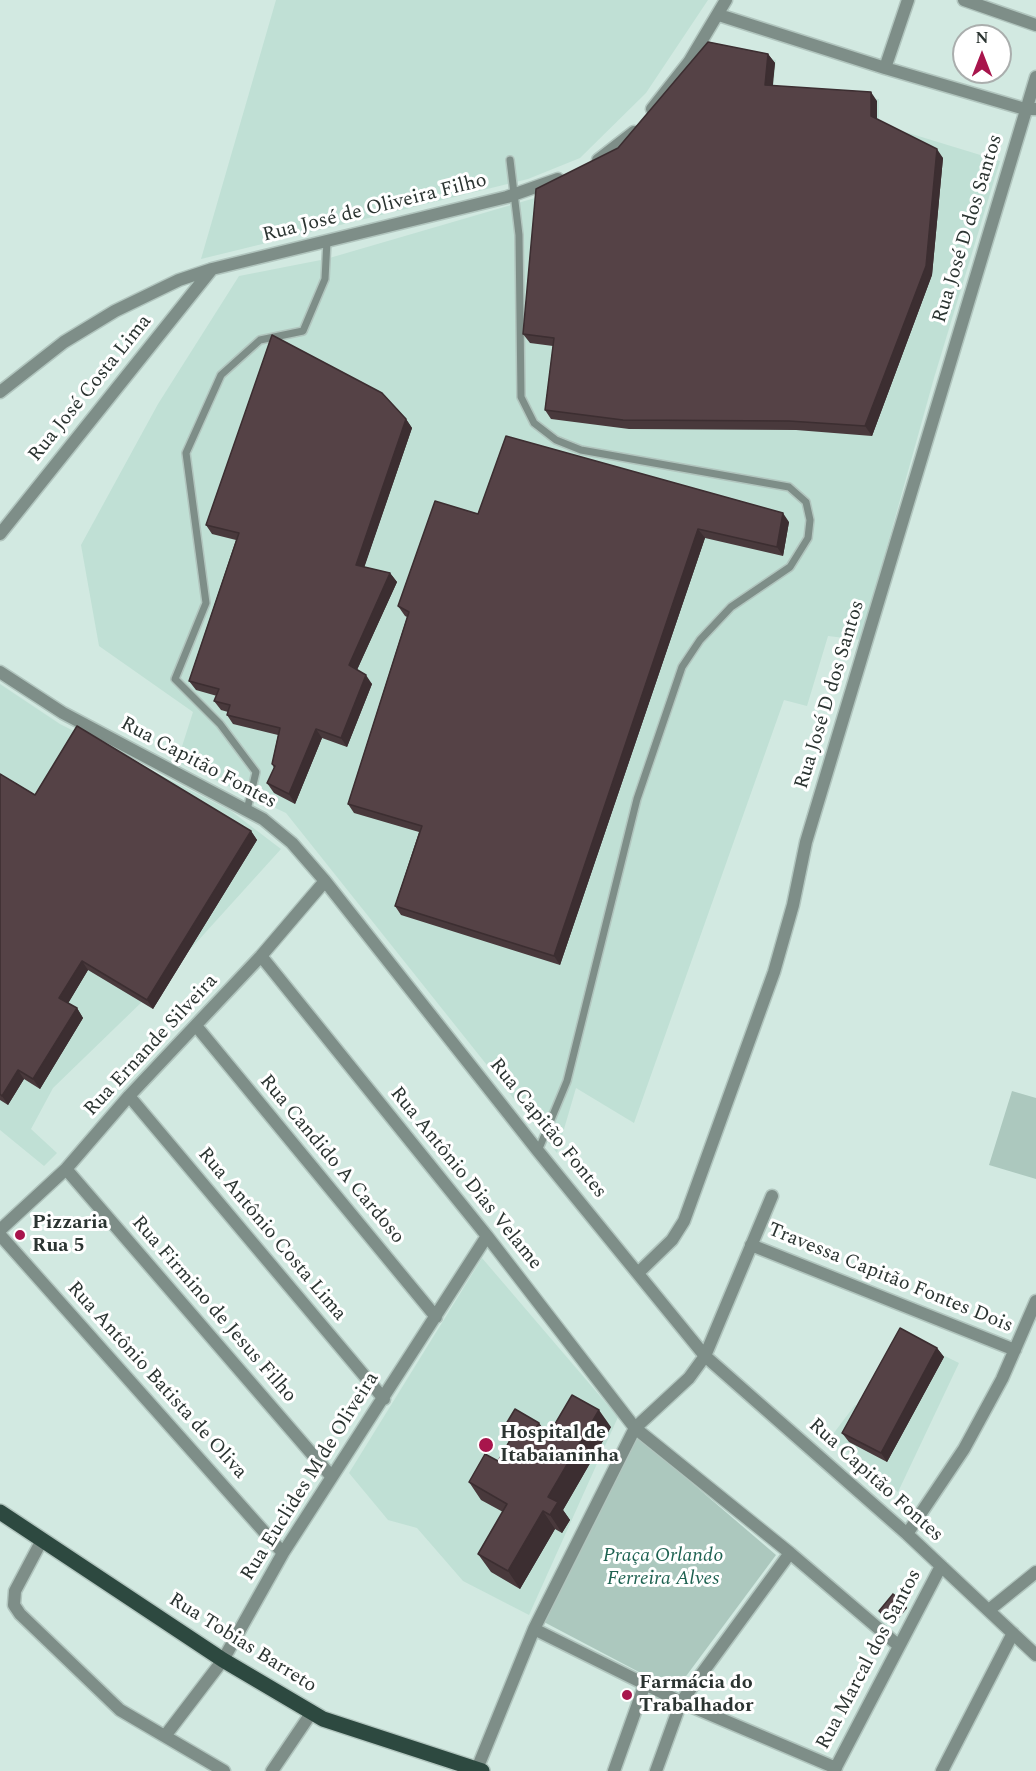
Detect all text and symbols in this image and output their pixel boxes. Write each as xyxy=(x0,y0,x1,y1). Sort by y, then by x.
north arrow xyxy=(952,24,1012,84)
text: N xyxy=(975,26,989,50)
street label: Rua José D dos Santos xyxy=(929,132,1009,326)
street label: Rua José de Oliveira Filho xyxy=(261,170,489,248)
street label: Rua José Costa Lima xyxy=(24,311,158,467)
street label: Rua José D dos Santos xyxy=(791,598,871,792)
street label: Rua Capitão Fontes xyxy=(116,713,280,815)
street label: Rua Ernande Silveira xyxy=(80,970,224,1122)
street label: Rua Capitão Fontes xyxy=(483,1054,611,1204)
street label: Rua Candido A Cardoso xyxy=(253,1071,409,1249)
street label: Rua Antônio Dias Velame xyxy=(384,1083,546,1275)
street label: Rua Antônio Costa Lima xyxy=(192,1144,350,1326)
place label: Pizzaria Rua 5 xyxy=(32,1212,108,1259)
street label: Rua Firmino de Jesus Filho xyxy=(125,1212,301,1408)
street label: Travessa Capitão Fontes Dois xyxy=(764,1219,1016,1339)
marker: Pizzaria Rua 5 xyxy=(13,1228,27,1242)
street label: Rua Antônio Batista de Oliva xyxy=(61,1277,251,1485)
street label: Rua Euclides M de Oliveira xyxy=(237,1368,385,1586)
street label: Rua Capitão Fontes xyxy=(803,1414,947,1548)
place label: Hospital de Itabaianinha xyxy=(500,1422,619,1469)
marker: Hospital de Itabaianinha xyxy=(477,1436,495,1454)
park label: Praça Orlando Ferreira Alves xyxy=(603,1545,723,1592)
street label: Rua Marcal dos Santos xyxy=(812,1566,928,1754)
street label: Rua Tobias Barreto xyxy=(164,1589,320,1699)
place label: Farmácia do Trabalhador xyxy=(639,1672,754,1719)
marker: Farmácia do Trabalhador xyxy=(620,1688,634,1702)

